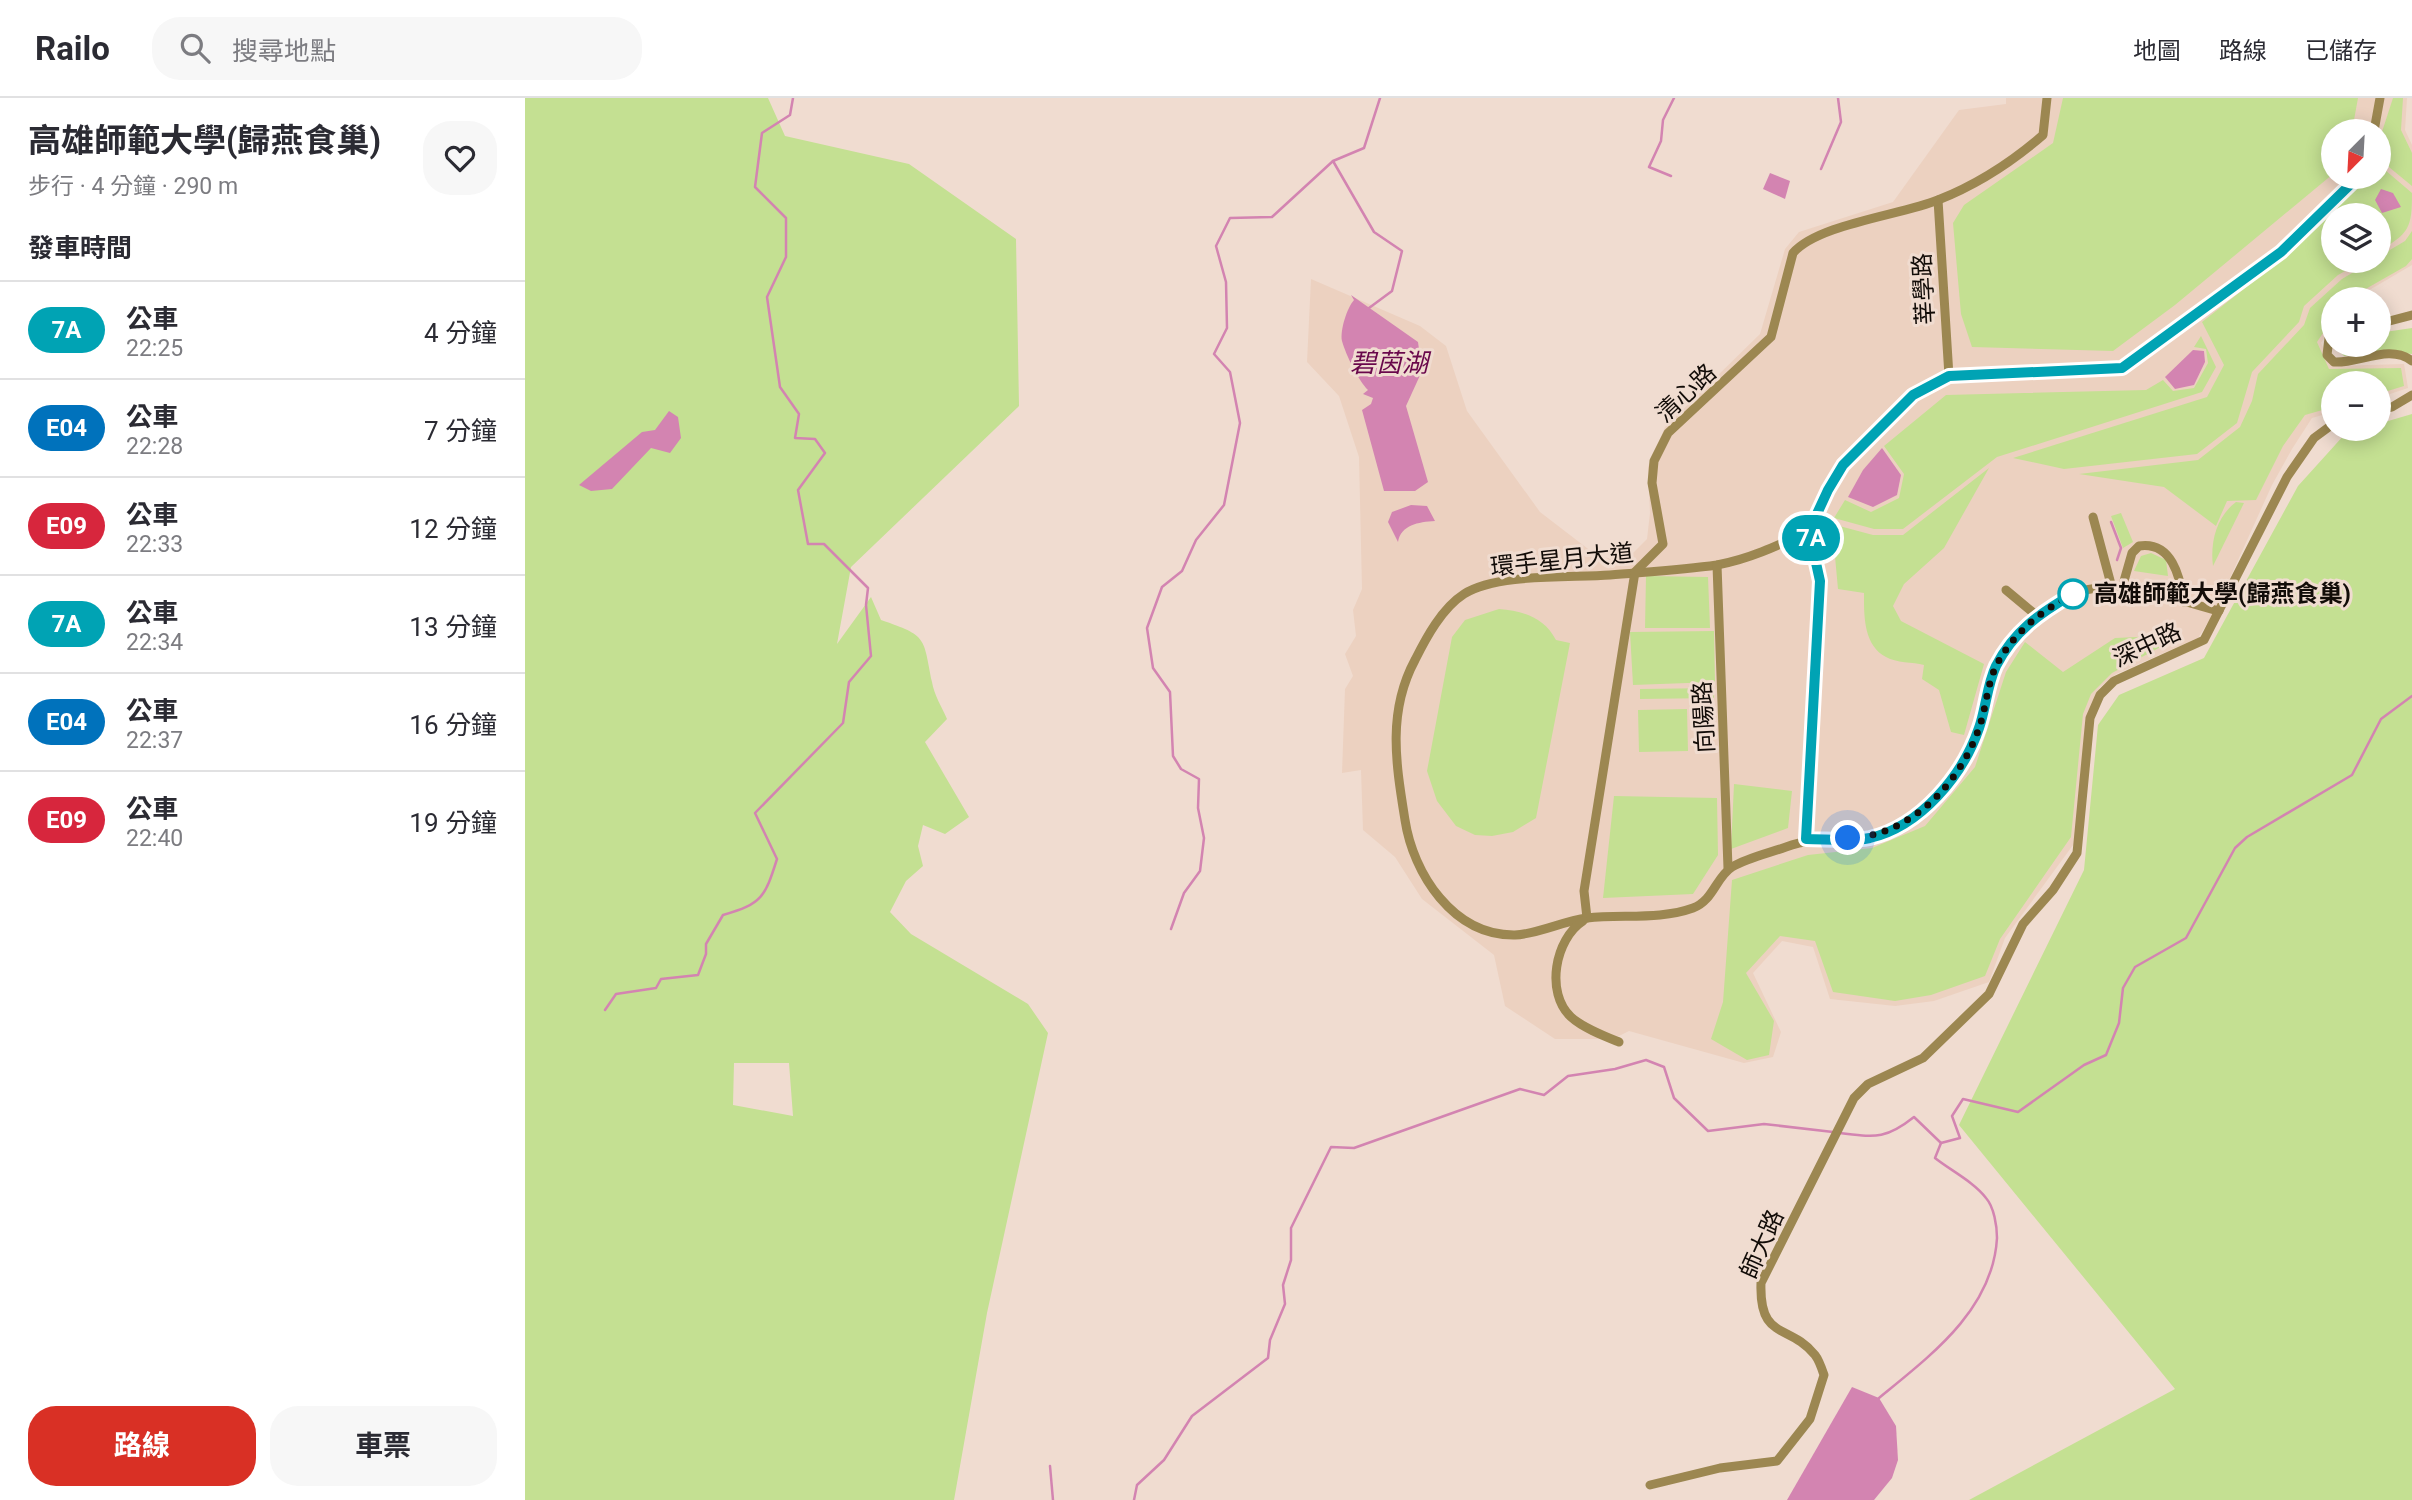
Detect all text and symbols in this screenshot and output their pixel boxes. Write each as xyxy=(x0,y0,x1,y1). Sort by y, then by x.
search box xyxy=(152,17,642,80)
text: Railo xyxy=(35,29,110,68)
icon: search xyxy=(176,29,214,67)
text: 搜尋地點 xyxy=(232,36,336,66)
text: 地圖 xyxy=(2133,37,2181,65)
text: 路線 xyxy=(2219,37,2267,65)
text: 已儲存 xyxy=(2305,37,2377,65)
north arrow xyxy=(2321,119,2391,189)
map controls xyxy=(2321,119,2391,441)
text: 高雄師範大學(歸燕食巢) xyxy=(28,121,381,160)
button: heart xyxy=(423,121,497,195)
text: 步行 · 4 分鐘 · 290 m xyxy=(28,173,238,200)
button: layers xyxy=(2321,203,2391,273)
text: 發車時間 xyxy=(28,233,132,263)
street label: 莘學路 xyxy=(1908,252,1940,326)
button: + xyxy=(2321,287,2391,357)
text: 公車 xyxy=(126,304,178,334)
text: 7A xyxy=(52,316,81,344)
text: 4 分鐘 xyxy=(424,318,497,348)
text: 22:25 xyxy=(126,335,183,362)
water label: 碧茵湖 xyxy=(1350,348,1432,378)
street label: 清心路 xyxy=(1650,358,1722,428)
button: − xyxy=(2321,371,2391,441)
text: 公車 xyxy=(126,402,178,432)
text: E04 xyxy=(46,414,87,442)
text: 7 分鐘 xyxy=(424,416,497,446)
text: 22:28 xyxy=(126,433,183,460)
text: 公車 xyxy=(126,500,178,530)
text: E09 xyxy=(46,512,87,540)
text: 12 分鐘 xyxy=(409,514,497,544)
line badge: 7A xyxy=(1779,515,1843,561)
text: 7A xyxy=(1796,524,1826,552)
text: 22:33 xyxy=(126,531,183,558)
street label: 環手星月大道 xyxy=(1489,539,1635,581)
marker: 高雄師範大學(歸燕食巢) xyxy=(2058,579,2088,609)
place label: 高雄師範大學(歸燕食巢) xyxy=(2094,580,2351,608)
text: 公車 xyxy=(126,598,178,628)
text: 7A xyxy=(52,610,81,638)
text: 13 分鐘 xyxy=(409,612,497,642)
street label: 深中路 xyxy=(2108,617,2186,673)
text: 22:34 xyxy=(126,629,183,656)
street label: 向陽路 xyxy=(1688,680,1720,754)
text: 公車 xyxy=(126,696,178,726)
text: E04 xyxy=(46,708,87,736)
text: 16 分鐘 xyxy=(409,710,497,740)
text: 22:37 xyxy=(126,727,183,754)
text: 公車 xyxy=(126,794,178,824)
text: E09 xyxy=(46,806,87,834)
text: 19 分鐘 xyxy=(409,808,497,838)
your location xyxy=(1830,820,1865,855)
text: 22:40 xyxy=(126,825,183,852)
street label: 師大路 xyxy=(1735,1205,1789,1283)
button: 路線 xyxy=(28,1406,256,1486)
button: 車票 xyxy=(270,1406,497,1486)

